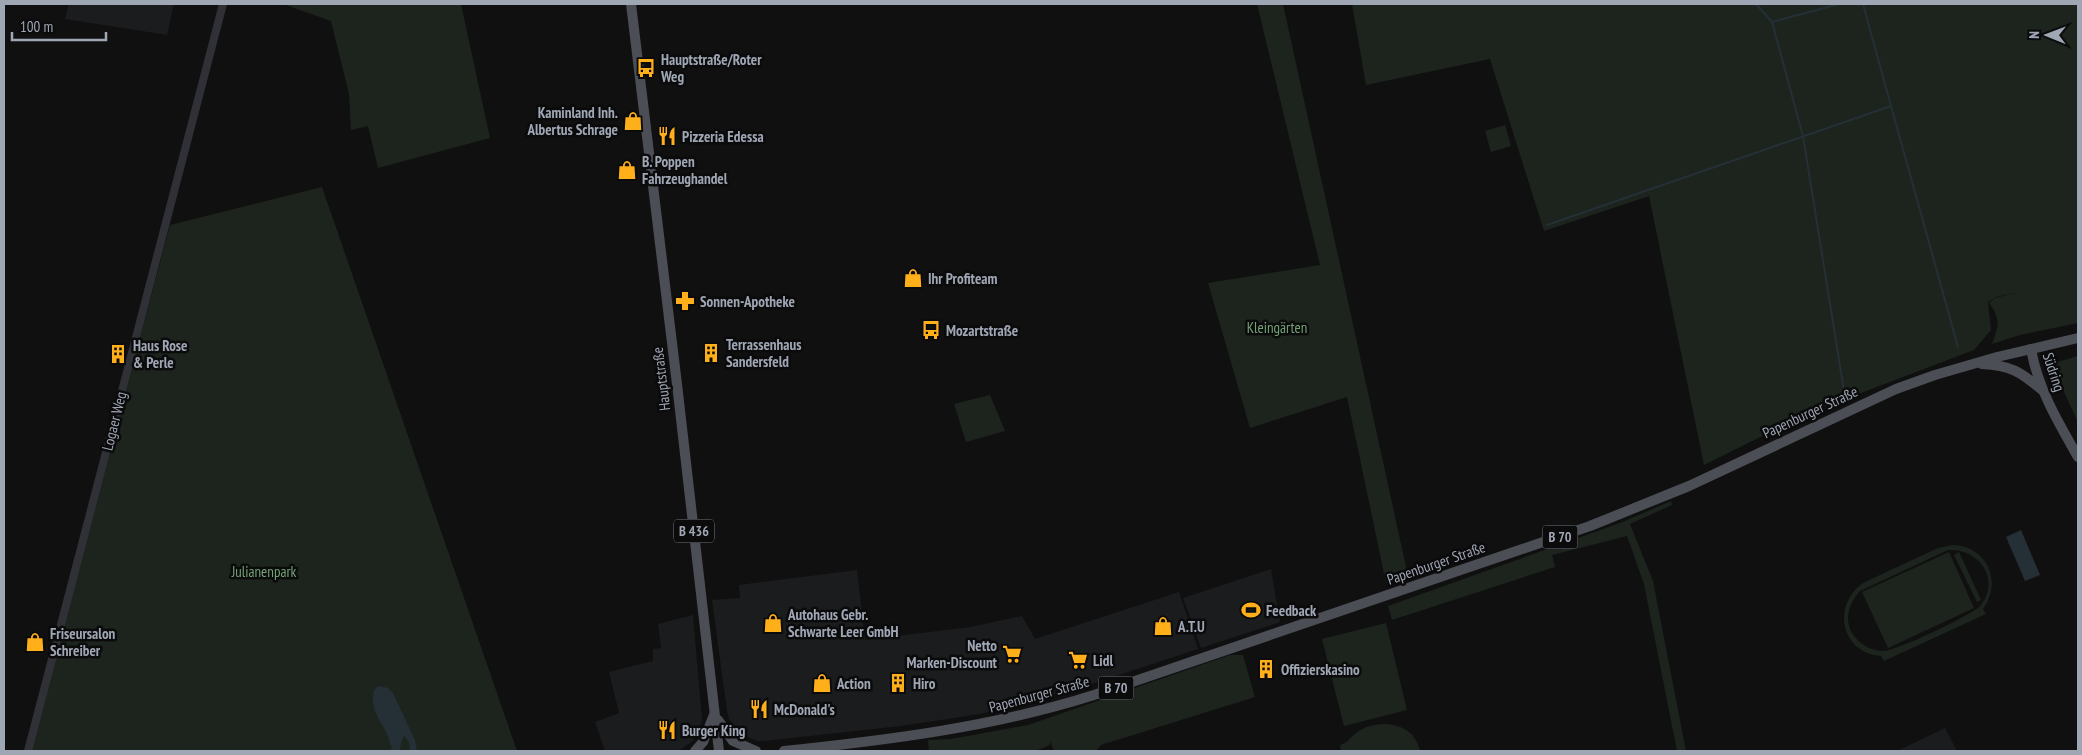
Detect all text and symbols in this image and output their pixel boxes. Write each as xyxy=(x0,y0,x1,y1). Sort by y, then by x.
scale bar xyxy=(12,10,106,42)
north arrow xyxy=(2022,10,2072,60)
text: 100 m xyxy=(20,17,53,36)
text: N xyxy=(2025,31,2043,39)
place label: Hauptstraße/Roter Weg xyxy=(660,50,762,86)
bus stop icon: Hauptstraße/Roter Weg xyxy=(635,57,657,79)
place label: Kaminland Inh. Albertus Schrage xyxy=(526,103,618,139)
shop icon: Kaminland Inh. Albertus Schrage xyxy=(622,110,644,132)
restaurant icon: Pizzeria Edessa xyxy=(656,125,678,147)
place label: Pizzeria Edessa xyxy=(682,127,764,146)
place label: B. Poppen Fahrzeughandel xyxy=(642,152,728,188)
shop icon: B. Poppen Fahrzeughandel xyxy=(616,159,638,181)
shop icon: Ihr Profiteam xyxy=(902,267,924,289)
place label: Ihr Profiteam xyxy=(928,269,998,288)
pharmacy icon: Sonnen-Apotheke xyxy=(674,290,696,312)
place label: Sonnen-Apotheke xyxy=(700,292,795,311)
park label: Kleingärten xyxy=(1247,318,1307,337)
bus stop icon: Mozartstraße xyxy=(920,319,942,341)
place label: Mozartstraße xyxy=(946,321,1018,340)
place label: Terrassenhaus Sandersfeld xyxy=(726,335,801,371)
place label: Haus Rose & Perle xyxy=(133,336,188,372)
building icon: Terrassenhaus Sandersfeld xyxy=(700,342,722,364)
building icon: Haus Rose & Perle xyxy=(107,343,129,365)
street label: Hauptstraße xyxy=(648,346,674,412)
street label: Südring xyxy=(2039,350,2069,394)
street label: Papenburger Straße xyxy=(1759,382,1861,442)
street label: Logaer Weg xyxy=(98,390,130,452)
road number: B 436 xyxy=(674,520,714,542)
road number: B 70 xyxy=(1542,526,1578,548)
street label: Papenburger Straße xyxy=(1384,537,1488,589)
park label: Julianenpark xyxy=(231,562,297,581)
sports icon: Feedback xyxy=(1240,599,1262,621)
place label: Feedback xyxy=(1266,601,1317,620)
place label: Autohaus Gebr. Schwarte Leer GmbH xyxy=(787,605,899,641)
shop icon: Autohaus Gebr. Schwarte Leer GmbH xyxy=(762,612,784,634)
shop icon: A.T.U xyxy=(1152,615,1174,637)
place label: A.T.U xyxy=(1177,617,1205,636)
place label: Friseursalon Schreiber xyxy=(50,624,116,660)
shop icon: Friseursalon Schreiber xyxy=(24,631,46,653)
place label: Netto Marken-Discount xyxy=(907,636,998,672)
supermarket icon: Netto Marken-Discount xyxy=(1001,643,1023,665)
supermarket icon: Lidl xyxy=(1067,649,1089,671)
place label: Lidl xyxy=(1093,651,1113,670)
building icon: Offizierskasino xyxy=(1255,658,1277,680)
place label: Offizierskasino xyxy=(1281,660,1360,679)
shop icon: Action xyxy=(811,672,833,694)
building icon: Hiro xyxy=(887,672,909,694)
street label: Papenburger Straße xyxy=(987,672,1091,716)
place label: Action xyxy=(836,674,871,693)
place label: Hiro xyxy=(913,674,936,693)
road number: B 70 xyxy=(1098,676,1134,700)
restaurant icon: McDonald's xyxy=(748,698,770,720)
place label: McDonald's xyxy=(774,700,835,719)
restaurant icon: Burger King xyxy=(656,719,678,741)
place label: Burger King xyxy=(682,721,746,740)

